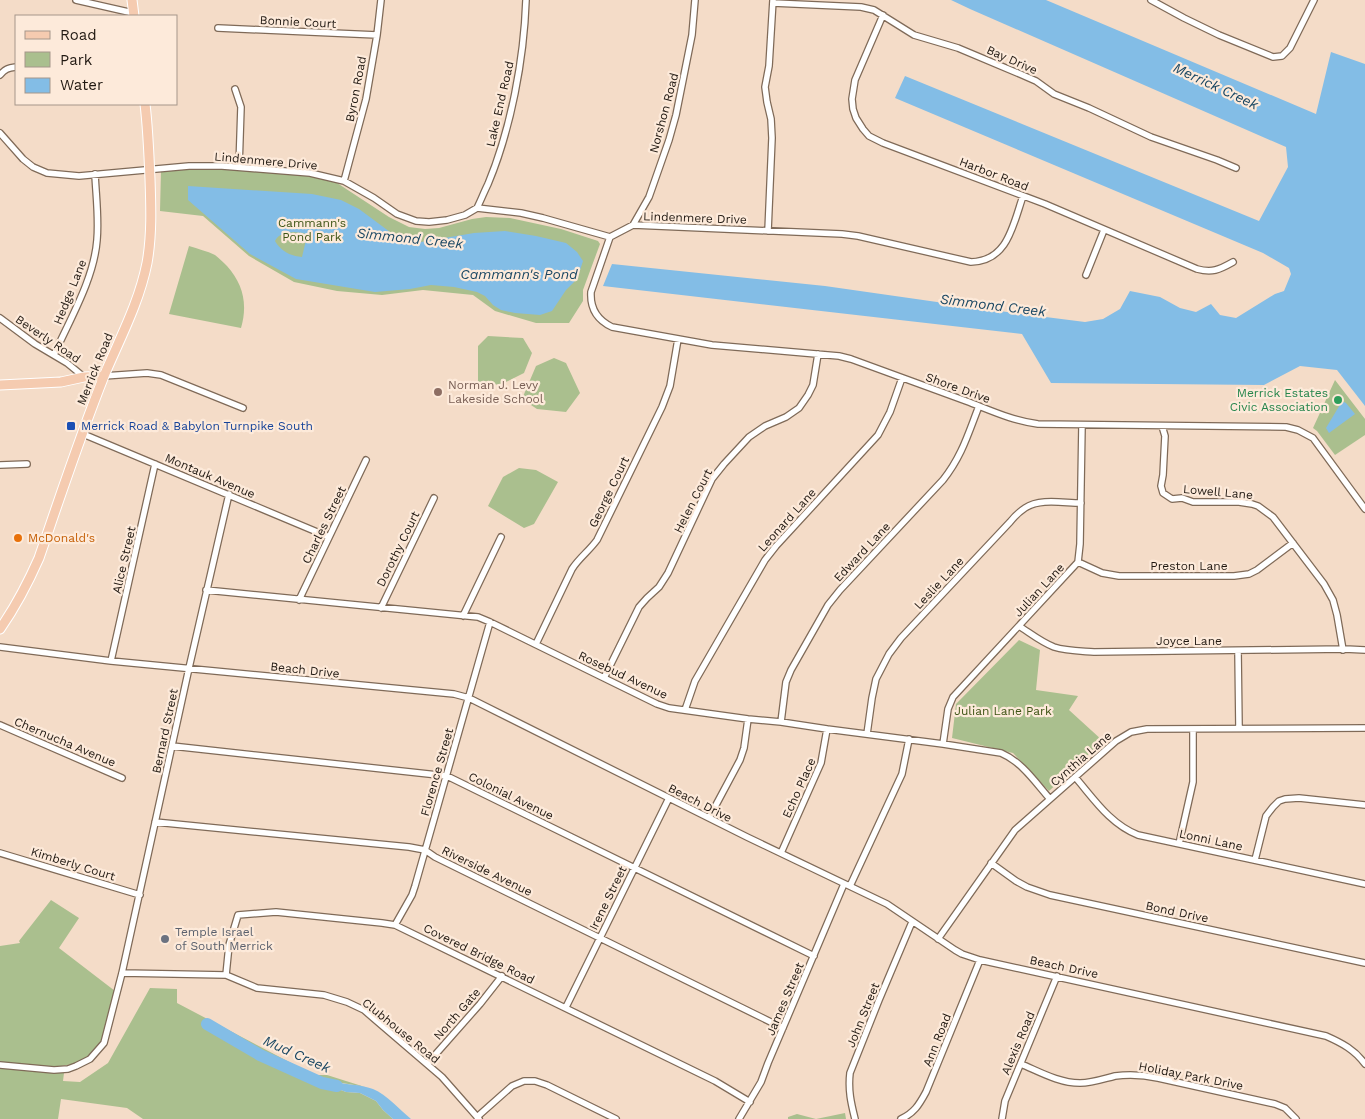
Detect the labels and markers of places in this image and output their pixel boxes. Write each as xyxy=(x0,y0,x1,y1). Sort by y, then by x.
place label: Norman J. Levy Lakeside School xyxy=(448,378,544,406)
marker: Norman J. Levy Lakeside School xyxy=(432,386,444,398)
place label: Merrick Estates Civic Association xyxy=(1230,386,1328,414)
marker: Merrick Estates Civic Association xyxy=(1332,394,1344,406)
place label: Merrick Road & Babylon Turnpike South xyxy=(81,419,313,433)
marker: Merrick Road & Babylon Turnpike South xyxy=(65,420,77,432)
place label: McDonald's xyxy=(28,531,95,545)
marker: McDonald's xyxy=(12,532,24,544)
place label: Temple Israel of South Merrick xyxy=(175,925,273,953)
marker: Temple Israel of South Merrick xyxy=(159,933,171,945)

